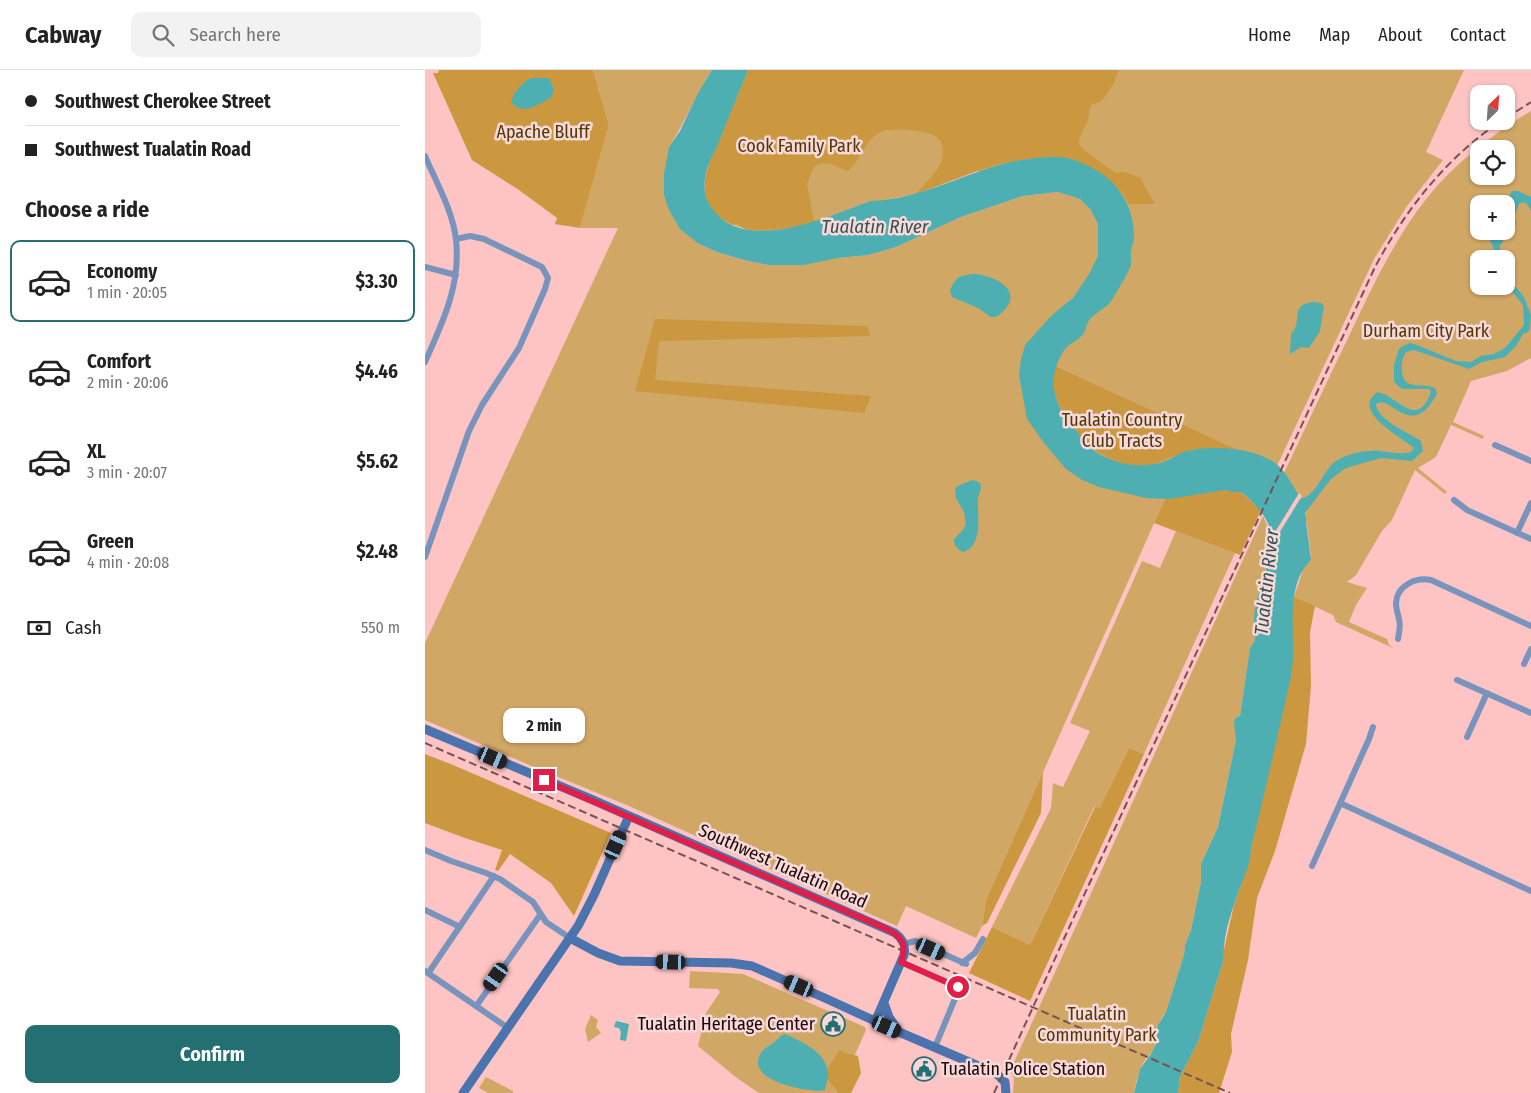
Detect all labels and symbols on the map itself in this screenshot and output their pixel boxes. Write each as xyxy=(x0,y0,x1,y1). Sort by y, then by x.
north arrow xyxy=(1470,85,1515,130)
park label: Apache Bluff xyxy=(496,121,591,143)
park label: Cook Family Park xyxy=(737,135,861,157)
water label: Tualatin River xyxy=(822,215,930,238)
park label: Durham City Park xyxy=(1363,320,1490,342)
park label: Tualatin Country Club Tracts xyxy=(1062,409,1182,452)
water label: Tualatin River xyxy=(1249,526,1284,636)
callout: 2 min xyxy=(503,708,585,742)
car xyxy=(476,745,509,771)
route end xyxy=(533,769,555,791)
street label: Southwest Tualatin Road xyxy=(695,819,871,913)
car xyxy=(603,828,628,862)
car xyxy=(914,936,947,962)
car xyxy=(655,954,686,970)
car xyxy=(481,960,510,994)
car xyxy=(782,973,815,999)
route start xyxy=(947,976,969,998)
park label: Tualatin Community Park xyxy=(1037,1003,1157,1046)
public building icon: Tualatin Heritage Center xyxy=(820,1011,846,1037)
place label: Tualatin Heritage Center xyxy=(637,1013,816,1035)
car xyxy=(870,1014,903,1040)
public building icon: Tualatin Police Station xyxy=(911,1056,937,1082)
place label: Tualatin Police Station xyxy=(941,1058,1105,1080)

